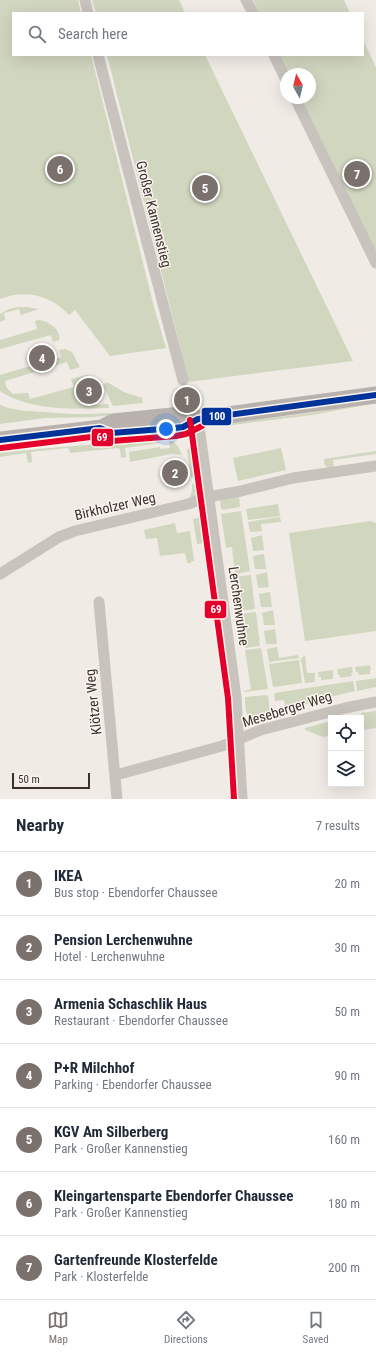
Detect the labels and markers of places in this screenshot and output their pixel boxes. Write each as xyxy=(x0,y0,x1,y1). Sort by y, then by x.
pin: 6 xyxy=(47,154,73,184)
pin: 7 xyxy=(344,159,370,189)
pin: 5 xyxy=(192,173,218,203)
pin: 4 xyxy=(29,343,55,373)
pin: 3 xyxy=(76,376,102,406)
pin: 1 xyxy=(174,385,200,415)
pin: 2 xyxy=(162,458,188,488)

